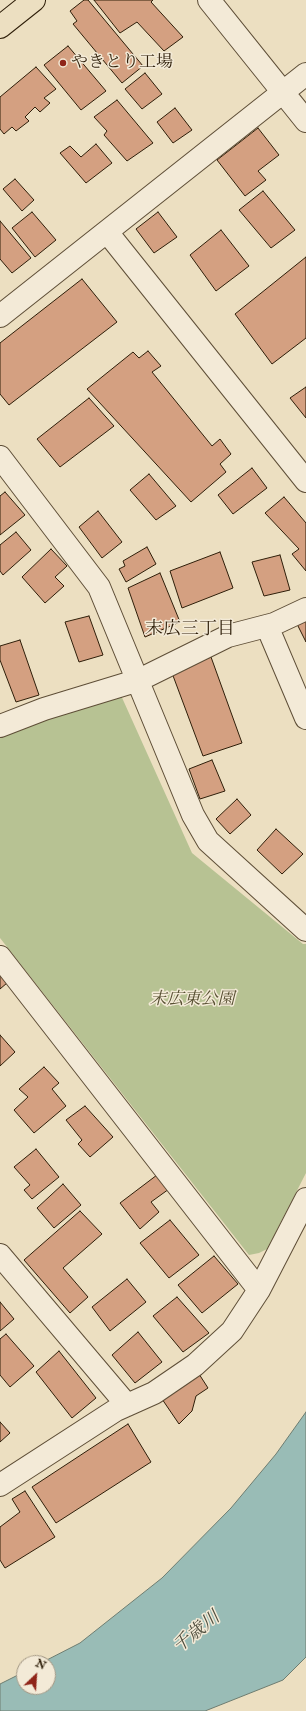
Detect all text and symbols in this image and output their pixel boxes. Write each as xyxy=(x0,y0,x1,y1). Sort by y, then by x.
place label: やきとり工場 xyxy=(71,53,173,73)
marker: やきとり工場 xyxy=(58,58,68,68)
district label: 末広三丁目 xyxy=(145,619,235,641)
park label: 末広東公園 xyxy=(150,990,234,1010)
water label: 千歳川 xyxy=(169,1608,225,1658)
north arrow xyxy=(16,1655,56,1695)
text: N xyxy=(34,1657,48,1673)

